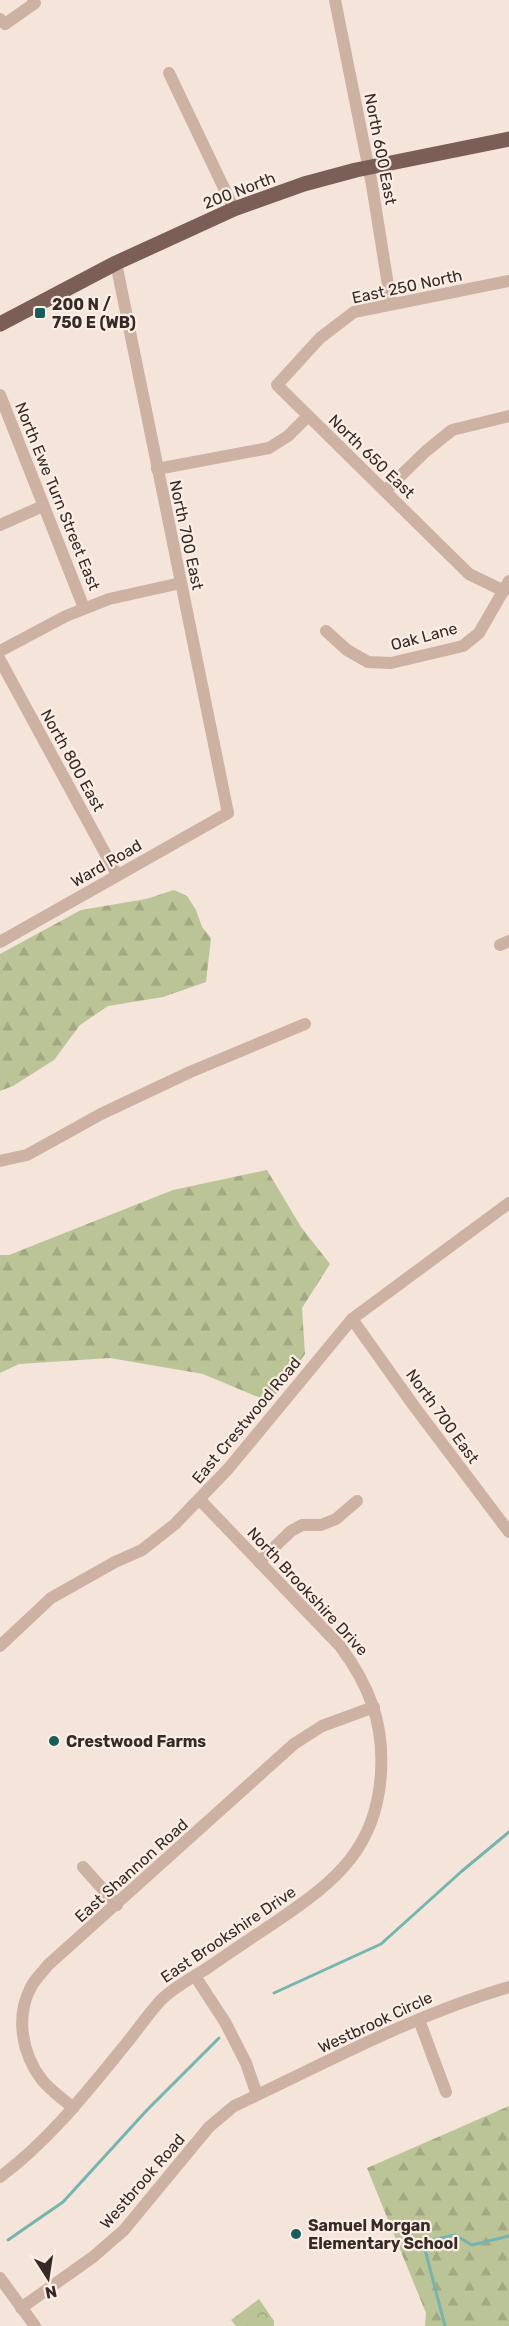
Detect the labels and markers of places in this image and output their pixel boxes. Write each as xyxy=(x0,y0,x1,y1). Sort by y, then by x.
place label: 200 N / 750 E (WB) xyxy=(52,295,136,332)
marker: 200 N / 750 E (WB) xyxy=(33,306,47,320)
place label: Crestwood Farms xyxy=(66,1732,206,1751)
marker: Crestwood Farms xyxy=(47,1734,61,1748)
place label: Samuel Morgan Elementary School xyxy=(308,2216,458,2253)
marker: Samuel Morgan Elementary School xyxy=(289,2227,303,2241)

